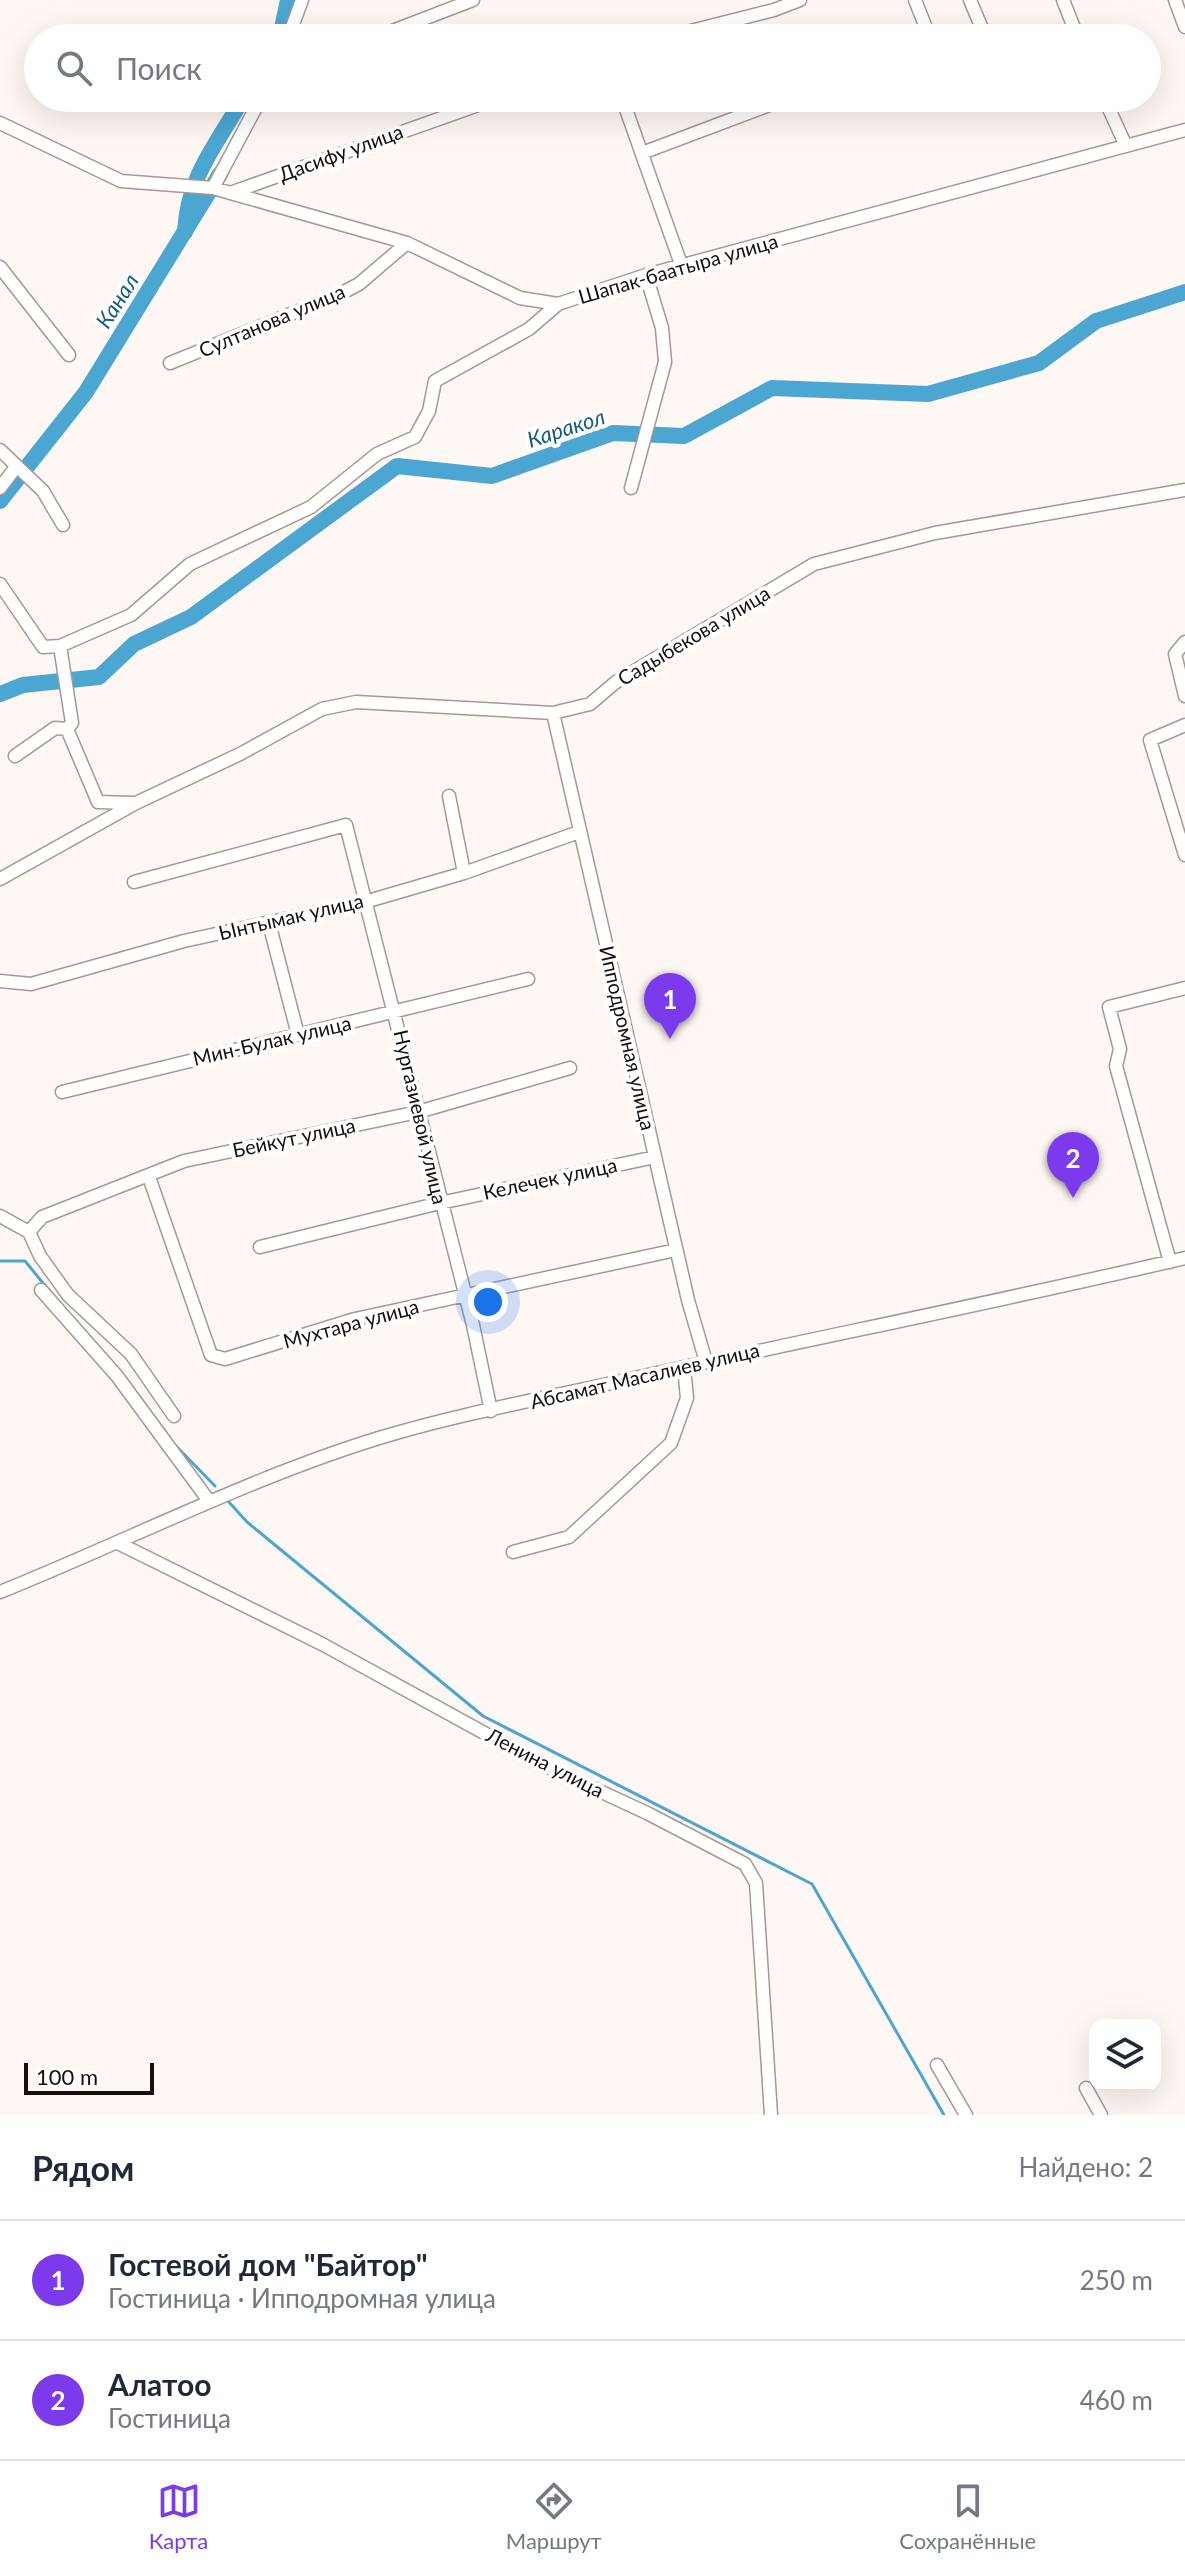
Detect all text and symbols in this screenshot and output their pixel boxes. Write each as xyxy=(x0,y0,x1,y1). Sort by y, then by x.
search box xyxy=(24,24,1161,112)
icon: search xyxy=(52,46,96,90)
text: Поиск xyxy=(116,50,202,86)
street label: Дасифу улица xyxy=(275,118,406,186)
street label: Шапак-баатыра улица xyxy=(575,228,780,308)
water label: Канал xyxy=(89,268,144,333)
street label: Султанова улица xyxy=(195,279,348,362)
water label: Каракол xyxy=(523,402,608,453)
street label: Садыбекова улица xyxy=(613,580,774,690)
street label: Ынтымак улица xyxy=(216,888,365,944)
street label: Ипподромная улица xyxy=(595,943,661,1132)
pin: 1 xyxy=(644,973,696,1039)
street label: Мин-Булак улица xyxy=(190,1010,353,1070)
street label: Нургазиевой улица xyxy=(389,1027,453,1206)
street label: Бейкут улица xyxy=(230,1112,357,1162)
pin: 2 xyxy=(1047,1132,1099,1198)
street label: Келечек улица xyxy=(481,1152,619,1204)
your location xyxy=(468,1282,508,1322)
street label: Мухтара улица xyxy=(280,1293,421,1353)
street label: Абсамат Масалиев улица xyxy=(528,1337,762,1413)
street label: Ленина улица xyxy=(482,1722,608,1802)
map controls xyxy=(1089,2019,1161,2091)
button: layers xyxy=(1089,2019,1161,2091)
scale bar xyxy=(24,2059,154,2095)
text: 100 m xyxy=(36,2063,98,2090)
text: Рядом xyxy=(32,2147,134,2188)
text: Найдено: 2 xyxy=(1018,2151,1153,2183)
text: Гостевой дом "Байтор" xyxy=(108,2246,428,2282)
text: 1 xyxy=(50,2264,66,2296)
text: 250 m xyxy=(1080,2264,1153,2296)
text: Гостиница · Ипподромная улица xyxy=(108,2282,496,2314)
text: Алатоо xyxy=(108,2366,211,2402)
text: 2 xyxy=(50,2384,66,2416)
text: 460 m xyxy=(1080,2384,1153,2416)
text: Гостиница xyxy=(108,2402,231,2434)
tab: Карта xyxy=(149,2479,208,2554)
tab: Маршрут xyxy=(506,2479,602,2554)
tab: Сохранённые xyxy=(899,2479,1036,2554)

